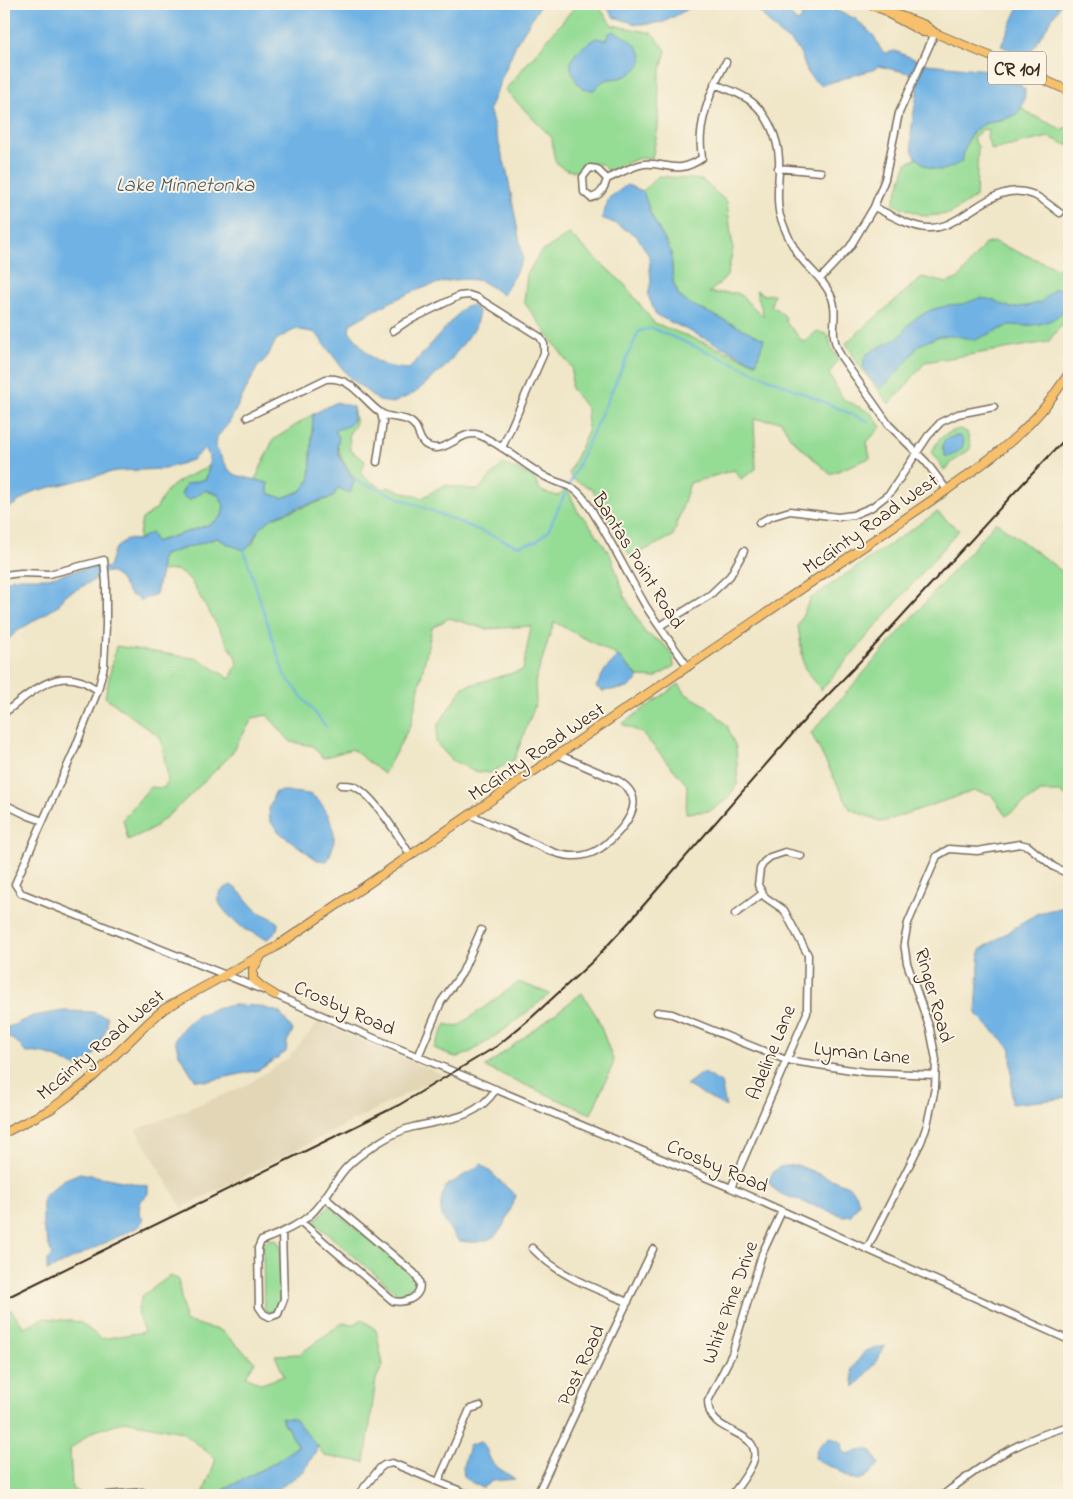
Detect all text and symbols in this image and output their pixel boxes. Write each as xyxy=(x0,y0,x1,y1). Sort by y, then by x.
road number: CR 101 xyxy=(988,52,1046,84)
water label: Lake Minnetonka xyxy=(116,171,255,201)
street label: McGinty Road West xyxy=(798,467,945,583)
street label: Bantas Point Road xyxy=(583,487,691,635)
street label: McGinty Road West xyxy=(463,696,612,810)
street label: Ringer Road xyxy=(904,945,960,1047)
street label: Crosby Road xyxy=(289,974,399,1044)
street label: McGinty Road West xyxy=(31,983,172,1108)
street label: Adeline Lane xyxy=(740,1001,805,1105)
street label: Lyman Lane xyxy=(812,1035,911,1074)
street label: Crosby Road xyxy=(662,1133,772,1202)
street label: White Pine Drive xyxy=(696,1237,767,1368)
street label: Post Road xyxy=(551,1321,614,1411)

